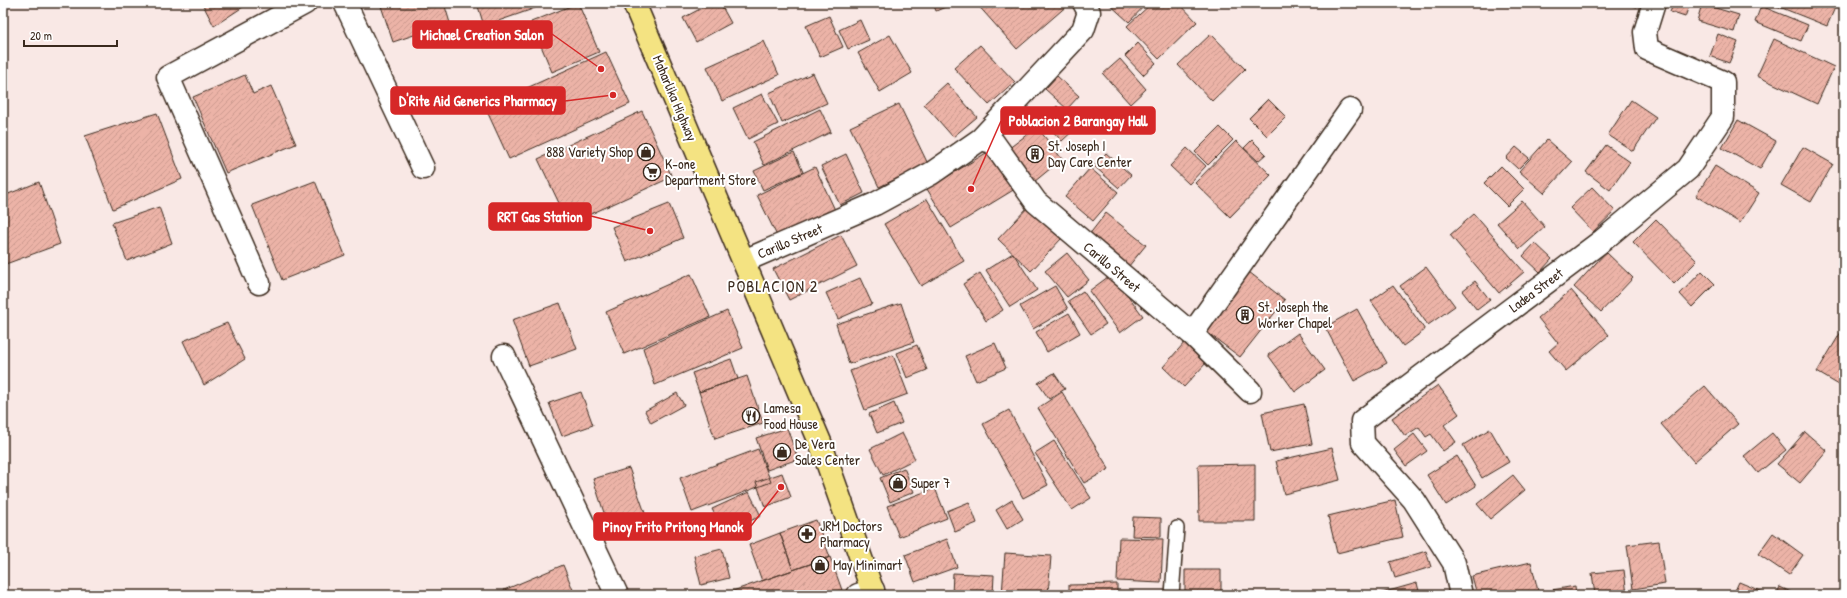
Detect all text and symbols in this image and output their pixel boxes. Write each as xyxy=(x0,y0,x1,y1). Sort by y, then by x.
callout: Michael Creation Salon xyxy=(413,21,552,48)
scale bar xyxy=(24,22,117,48)
text: Michael Creation Salon xyxy=(420,24,544,45)
text: 20 m xyxy=(30,27,52,44)
street label: Maharlika Highway xyxy=(648,52,702,144)
callout: D'Rite Aid Generics Pharmacy xyxy=(391,87,565,114)
text: D'Rite Aid Generics Pharmacy xyxy=(399,90,558,112)
callout: Poblacion 2 Barangay Hall xyxy=(1001,107,1155,134)
text: Poblacion 2 Barangay Hall xyxy=(1009,110,1148,132)
place label: St. Joseph I Day Care Center xyxy=(1048,136,1133,172)
place label: 888 Variety Shop xyxy=(546,142,633,162)
shop icon: 888 Variety Shop xyxy=(636,142,656,162)
building icon: St. Joseph I Day Care Center xyxy=(1025,144,1045,164)
place label: K-one Department Store xyxy=(665,154,757,190)
supermarket icon: K-one Department Store xyxy=(642,162,662,182)
callout: RRT Gas Station xyxy=(489,203,591,230)
text: RRT Gas Station xyxy=(497,206,583,227)
street label: Carillo Street xyxy=(754,218,826,263)
street label: Carillo Street xyxy=(1080,237,1145,296)
street label: Ladea Street xyxy=(1505,263,1567,316)
district label: POBLACION 2 xyxy=(728,275,818,297)
place label: St. Joseph the Worker Chapel xyxy=(1258,297,1332,333)
building icon: St. Joseph the Worker Chapel xyxy=(1235,305,1255,325)
place label: Lamesa Food House xyxy=(763,398,818,433)
restaurant icon: Lamesa Food House xyxy=(741,406,761,426)
place label: De Vera Sales Center xyxy=(795,434,861,469)
shop icon: De Vera Sales Center xyxy=(772,442,792,462)
shop icon: Super 7 xyxy=(888,473,908,493)
place label: Super 7 xyxy=(911,473,950,493)
callout: Pinoy Frito Pritong Manok xyxy=(594,513,751,540)
text: Pinoy Frito Pritong Manok xyxy=(603,516,744,538)
place label: JRM Doctors Pharmacy xyxy=(820,516,882,552)
pharmacy icon: JRM Doctors Pharmacy xyxy=(797,524,817,544)
shop icon: May Minimart xyxy=(810,555,830,575)
place label: May Minimart xyxy=(833,555,902,575)

